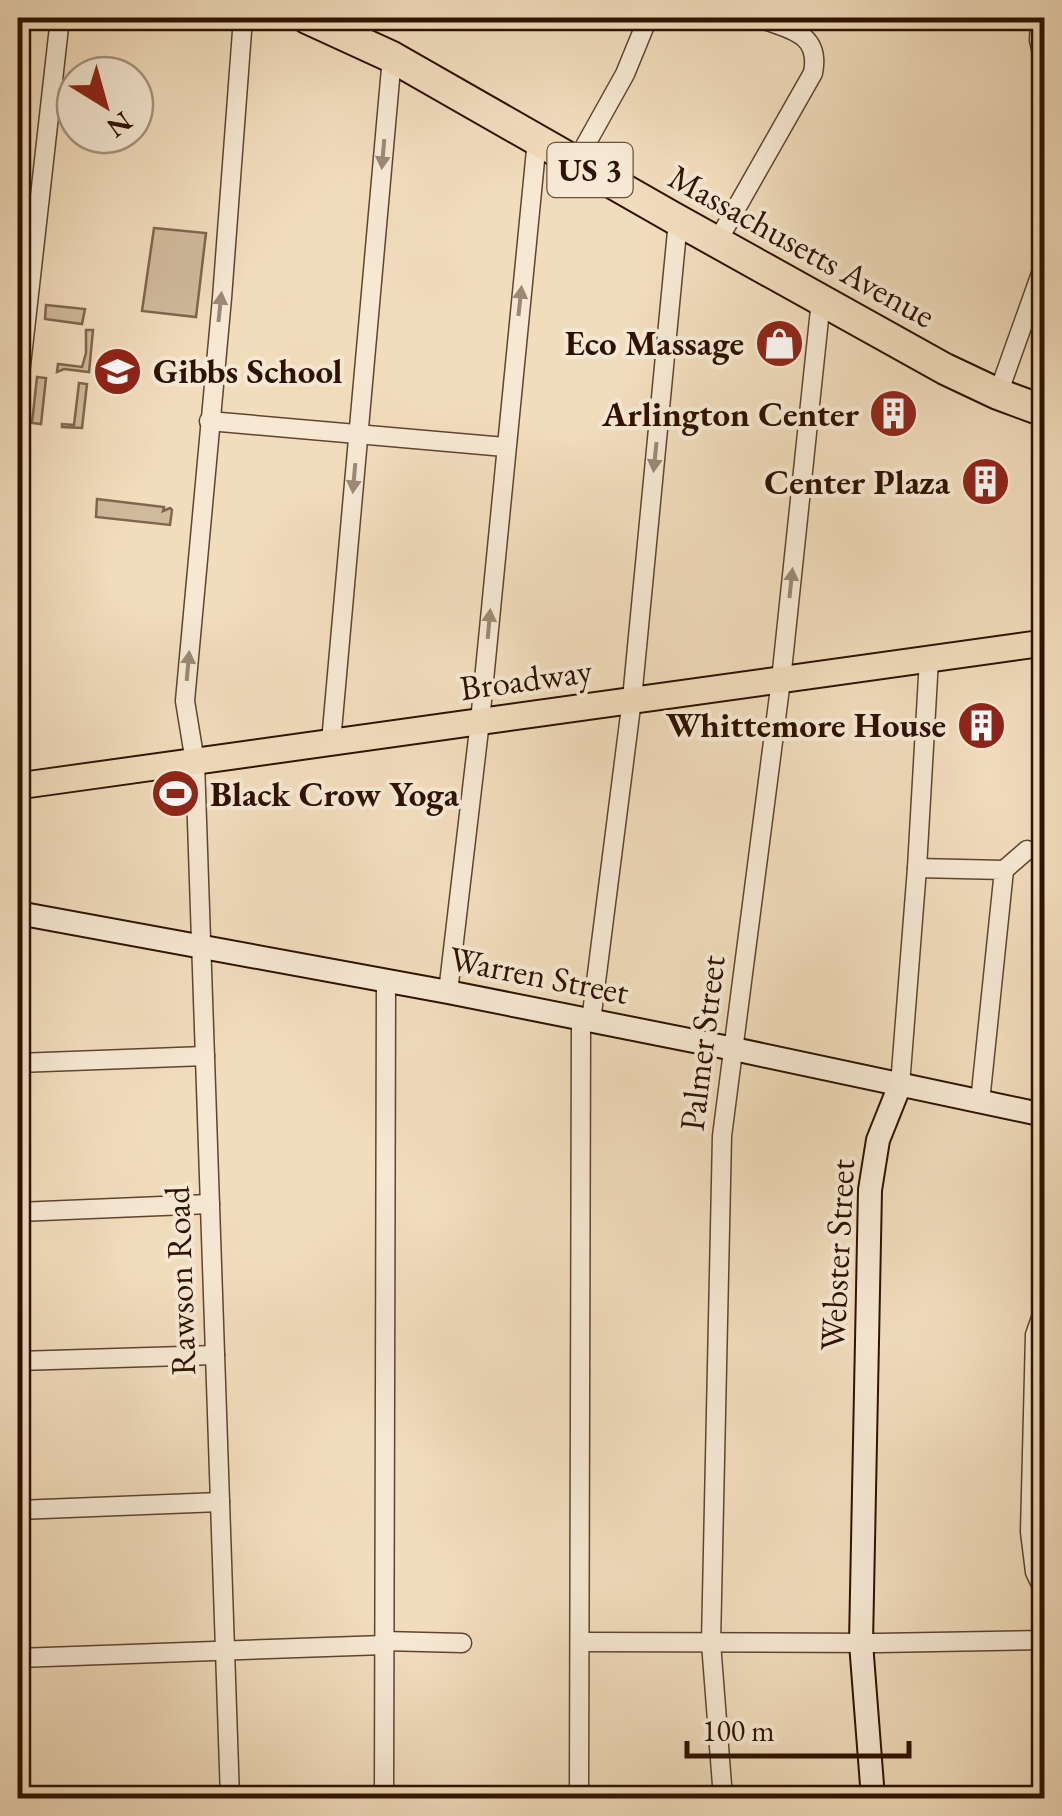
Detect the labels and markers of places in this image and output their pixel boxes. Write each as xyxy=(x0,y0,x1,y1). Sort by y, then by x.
shop icon: Eco Massage xyxy=(753,317,805,369)
place label: Eco Massage xyxy=(565,320,744,365)
school or university icon: Gibbs School xyxy=(92,345,144,397)
place label: Gibbs School xyxy=(153,348,343,393)
building icon: Arlington Center xyxy=(868,388,920,440)
place label: Arlington Center xyxy=(601,391,860,436)
building icon: Center Plaza xyxy=(959,456,1011,508)
place label: Center Plaza xyxy=(764,459,951,504)
building icon: Whittemore House xyxy=(955,699,1007,751)
place label: Whittemore House xyxy=(666,702,946,747)
sports icon: Black Crow Yoga xyxy=(149,768,201,820)
place label: Black Crow Yoga xyxy=(210,771,460,816)

